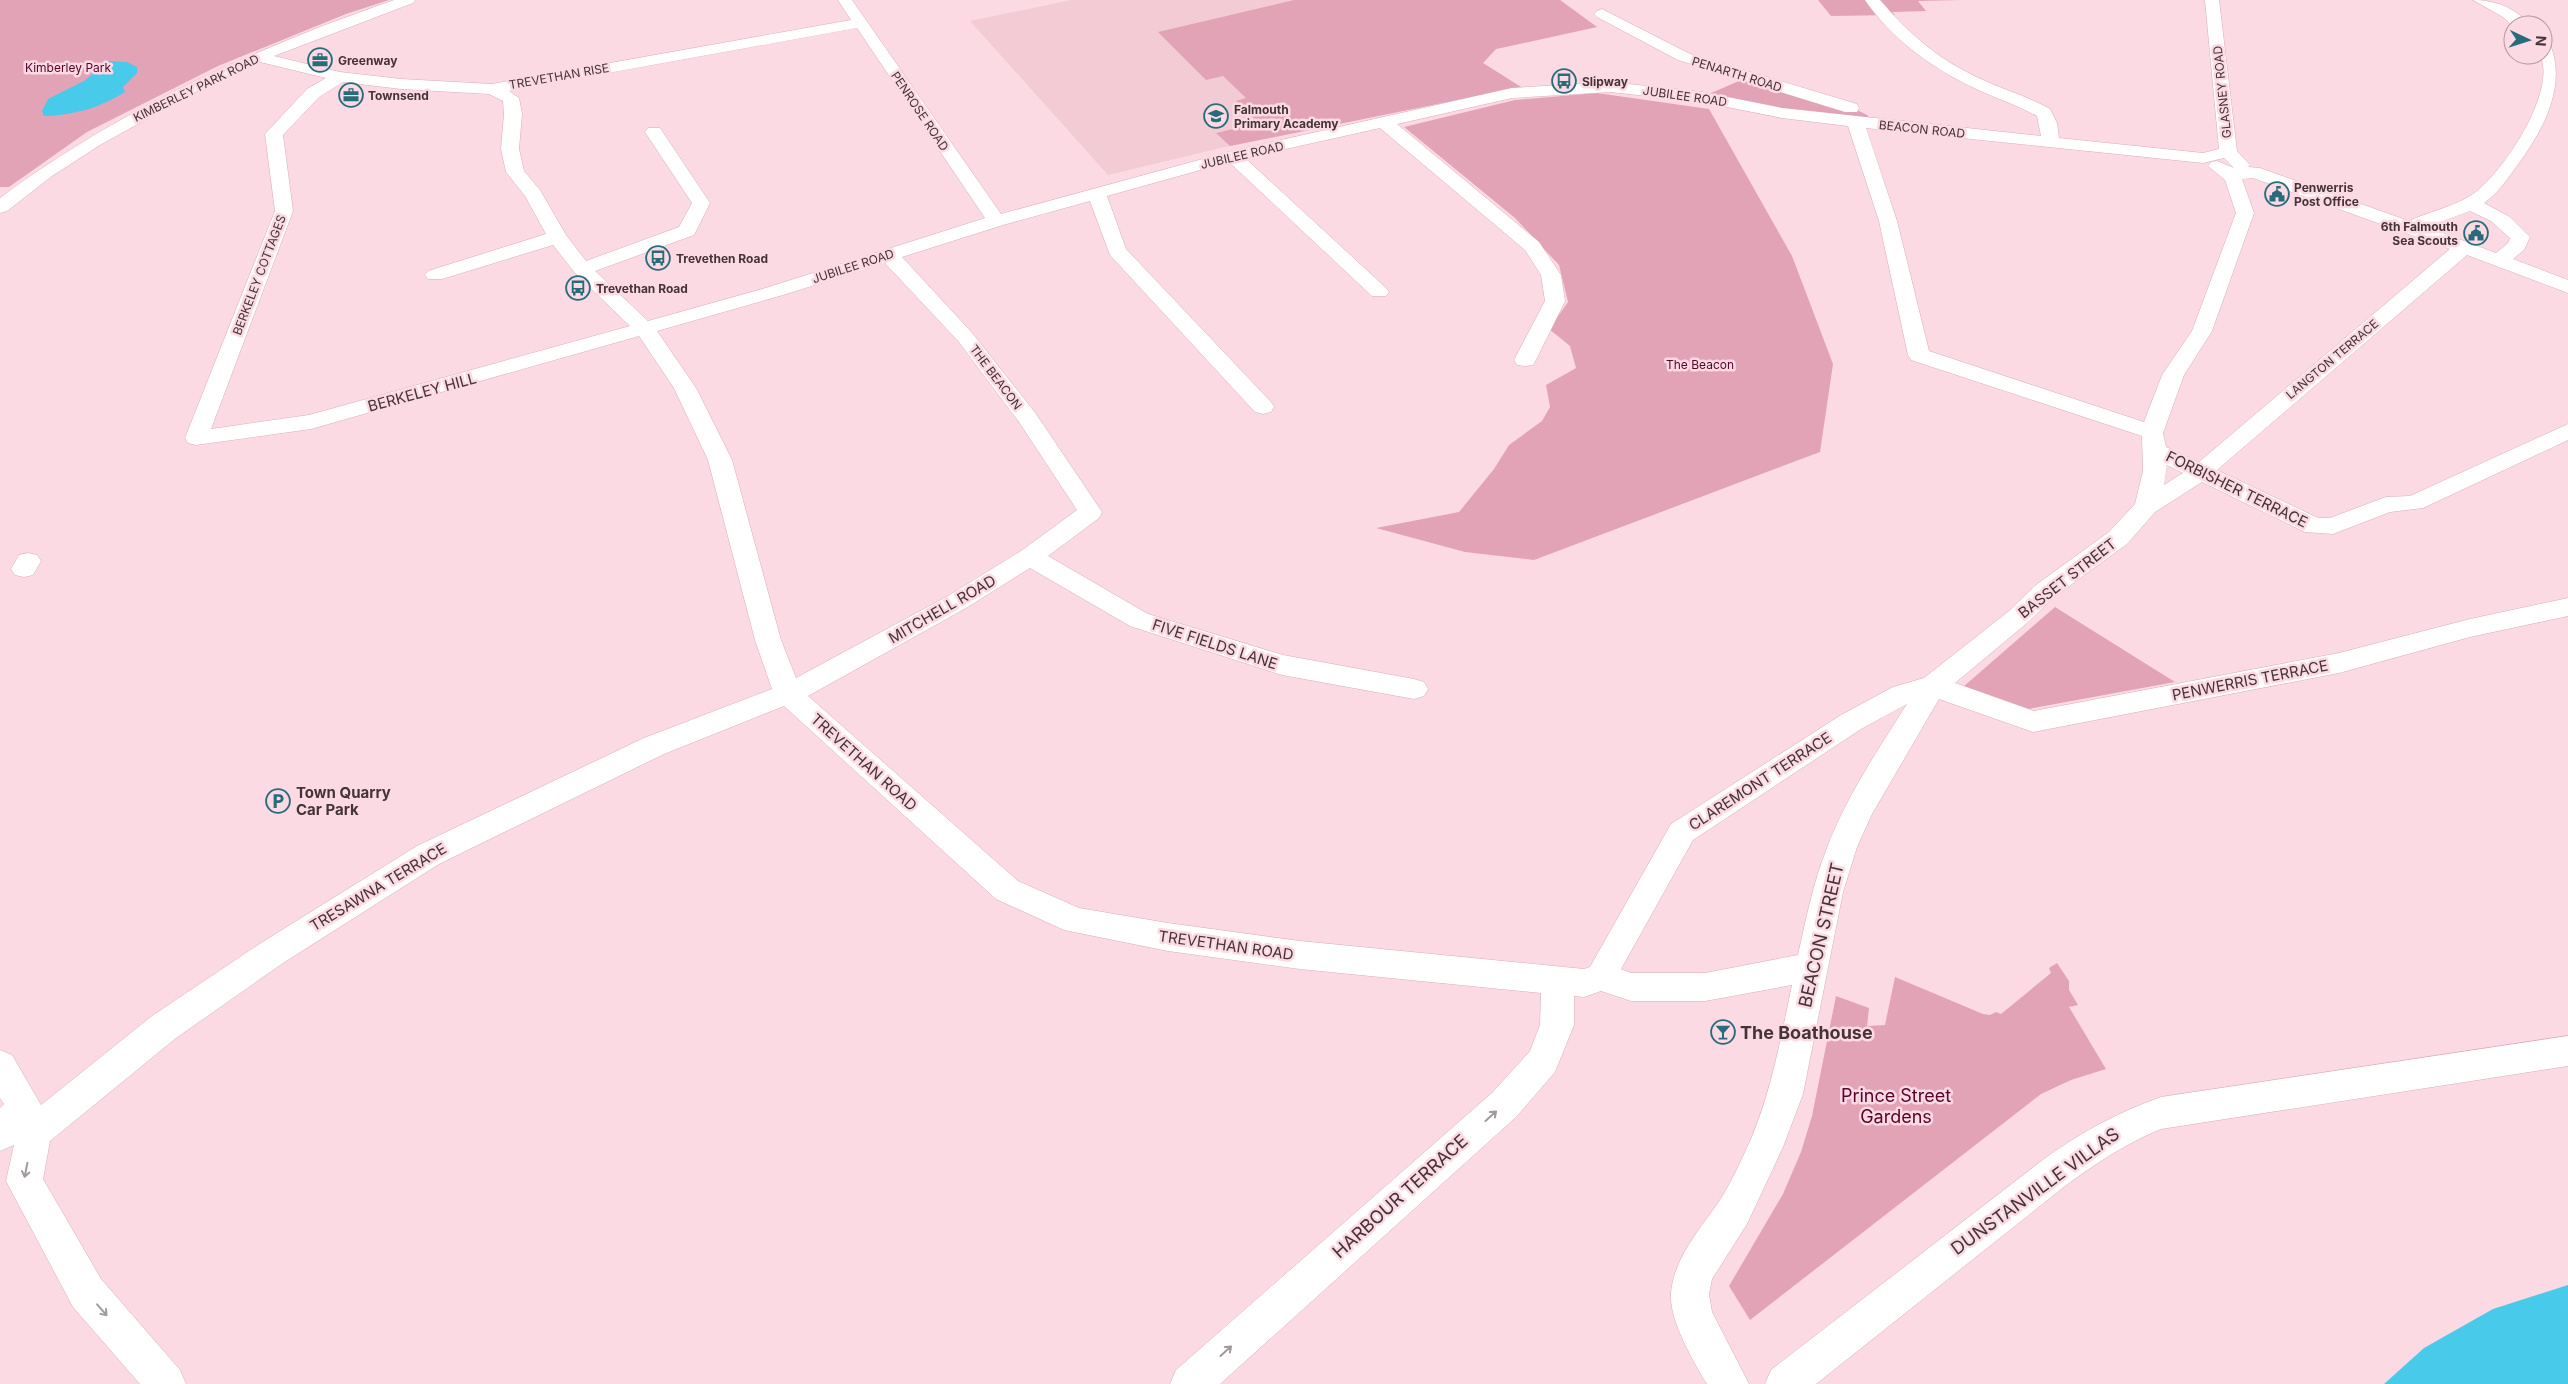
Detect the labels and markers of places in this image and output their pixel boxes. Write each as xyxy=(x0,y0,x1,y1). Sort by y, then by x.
office icon: Greenway xyxy=(307,47,333,73)
place label: Greenway xyxy=(338,53,398,68)
bus stop icon: Slipway xyxy=(1551,68,1577,94)
place label: Slipway xyxy=(1582,74,1629,89)
office icon: Townsend xyxy=(338,82,364,108)
place label: Townsend xyxy=(368,88,429,103)
place label: Falmouth Primary Academy xyxy=(1234,102,1339,131)
school or university icon: Falmouth Primary Academy xyxy=(1203,103,1229,129)
place label: Penwerris Post Office xyxy=(2294,180,2359,209)
public building icon: Penwerris Post Office xyxy=(2264,181,2290,207)
place label: 6th Falmouth Sea Scouts xyxy=(2381,219,2458,248)
public building icon: 6th Falmouth Sea Scouts xyxy=(2463,220,2489,246)
bus stop icon: Trevethen Road xyxy=(645,245,671,271)
place label: Trevethen Road xyxy=(676,251,768,266)
bus stop icon: Trevethan Road xyxy=(565,275,591,301)
place label: Trevethan Road xyxy=(596,281,688,296)
place label: Town Quarry Car Park xyxy=(296,783,391,819)
parking icon: Town Quarry Car Park xyxy=(265,788,291,814)
bar icon: The Boathouse xyxy=(1710,1019,1736,1045)
place label: The Boathouse xyxy=(1740,1022,1873,1043)

